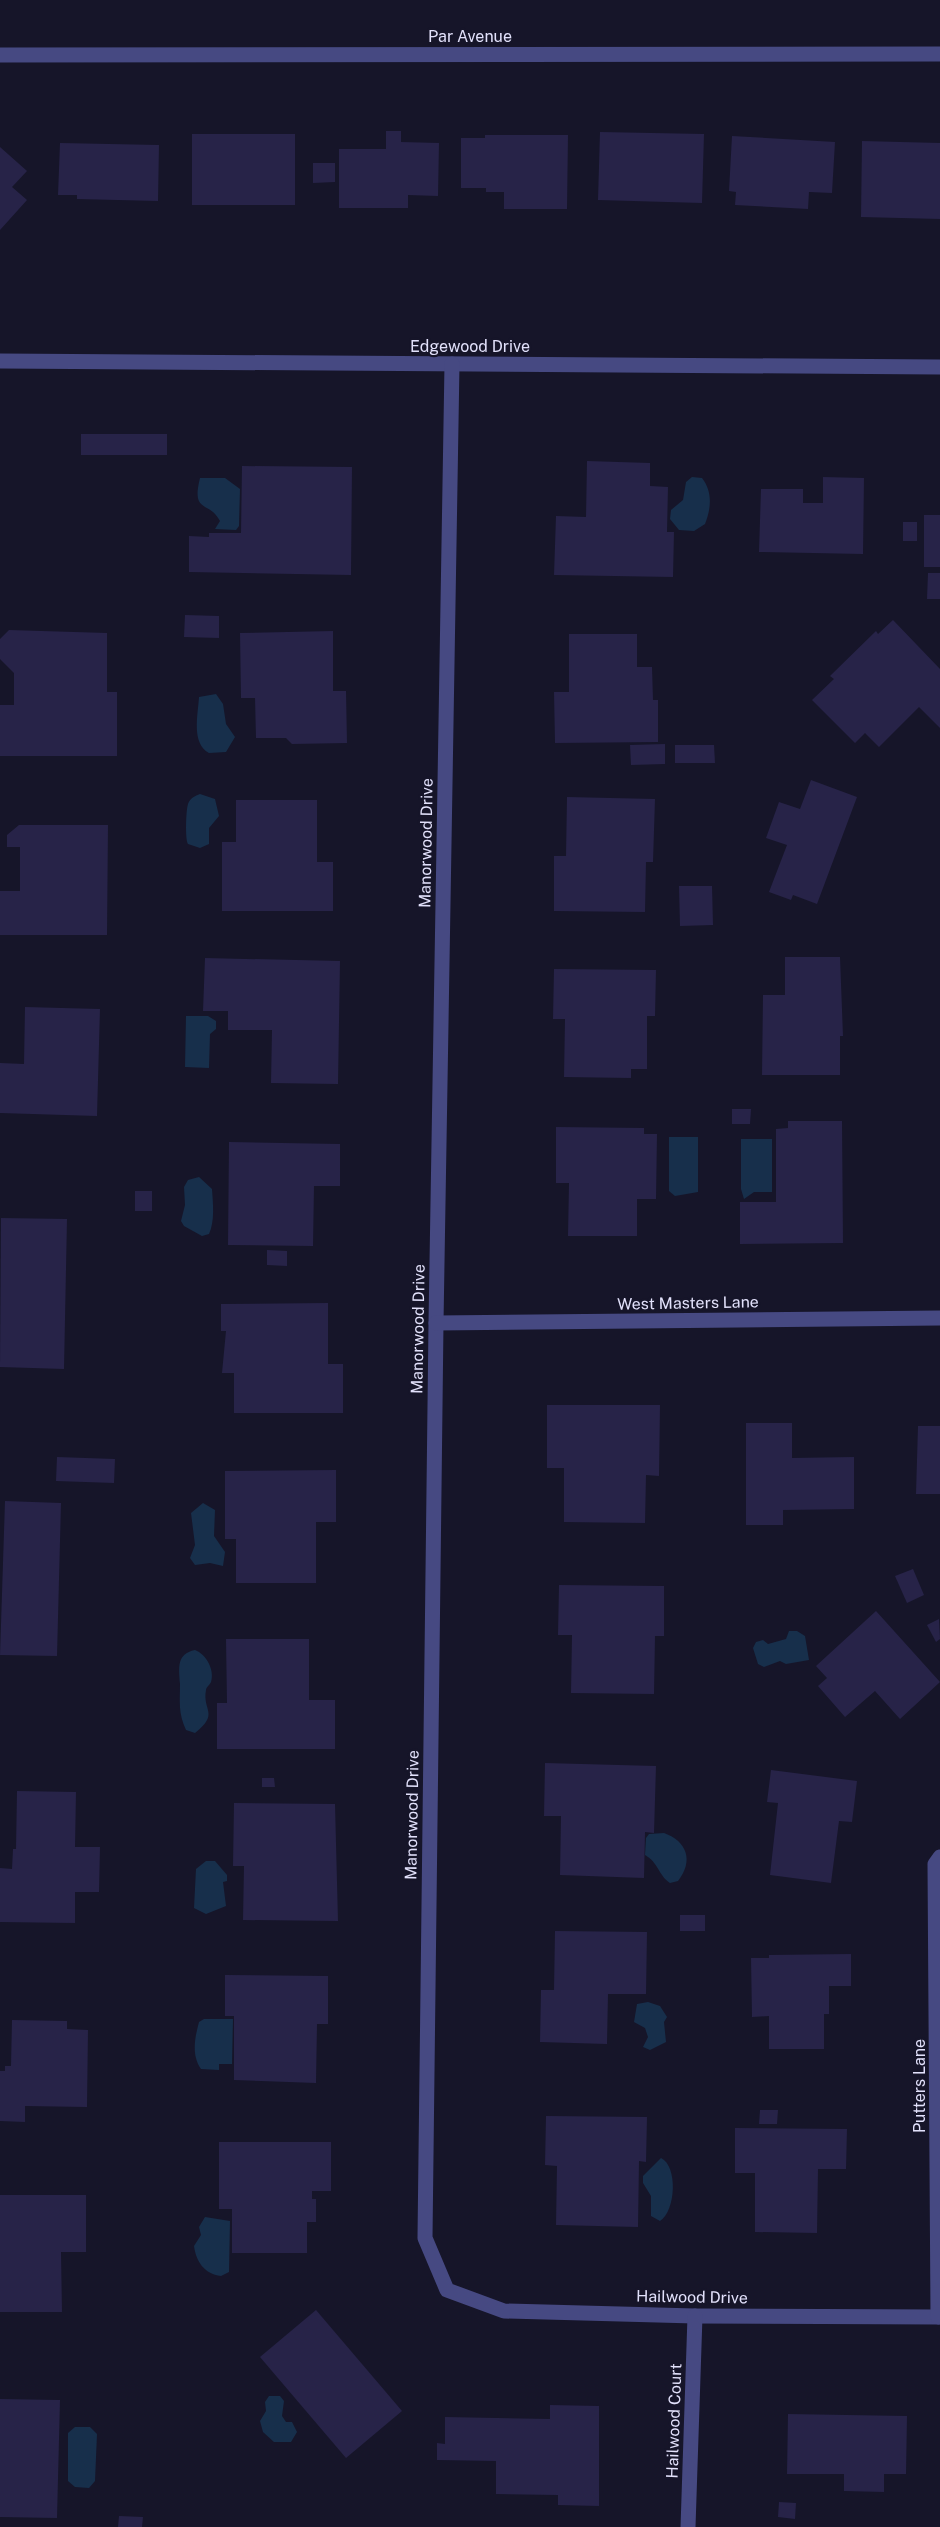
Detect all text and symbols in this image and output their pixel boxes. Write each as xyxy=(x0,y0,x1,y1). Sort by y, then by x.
street label: Par Avenue xyxy=(428,27,512,46)
street label: Edgewood Drive xyxy=(410,337,530,356)
street label: Manorwood Drive xyxy=(415,778,437,908)
street label: Manorwood Drive xyxy=(407,1264,429,1394)
street label: West Masters Lane xyxy=(617,1292,759,1314)
street label: Manorwood Drive xyxy=(401,1750,423,1880)
street label: Putters Lane xyxy=(910,2039,929,2133)
street label: Hailwood Drive xyxy=(636,2287,748,2307)
street label: Hailwood Court xyxy=(662,2363,686,2479)

